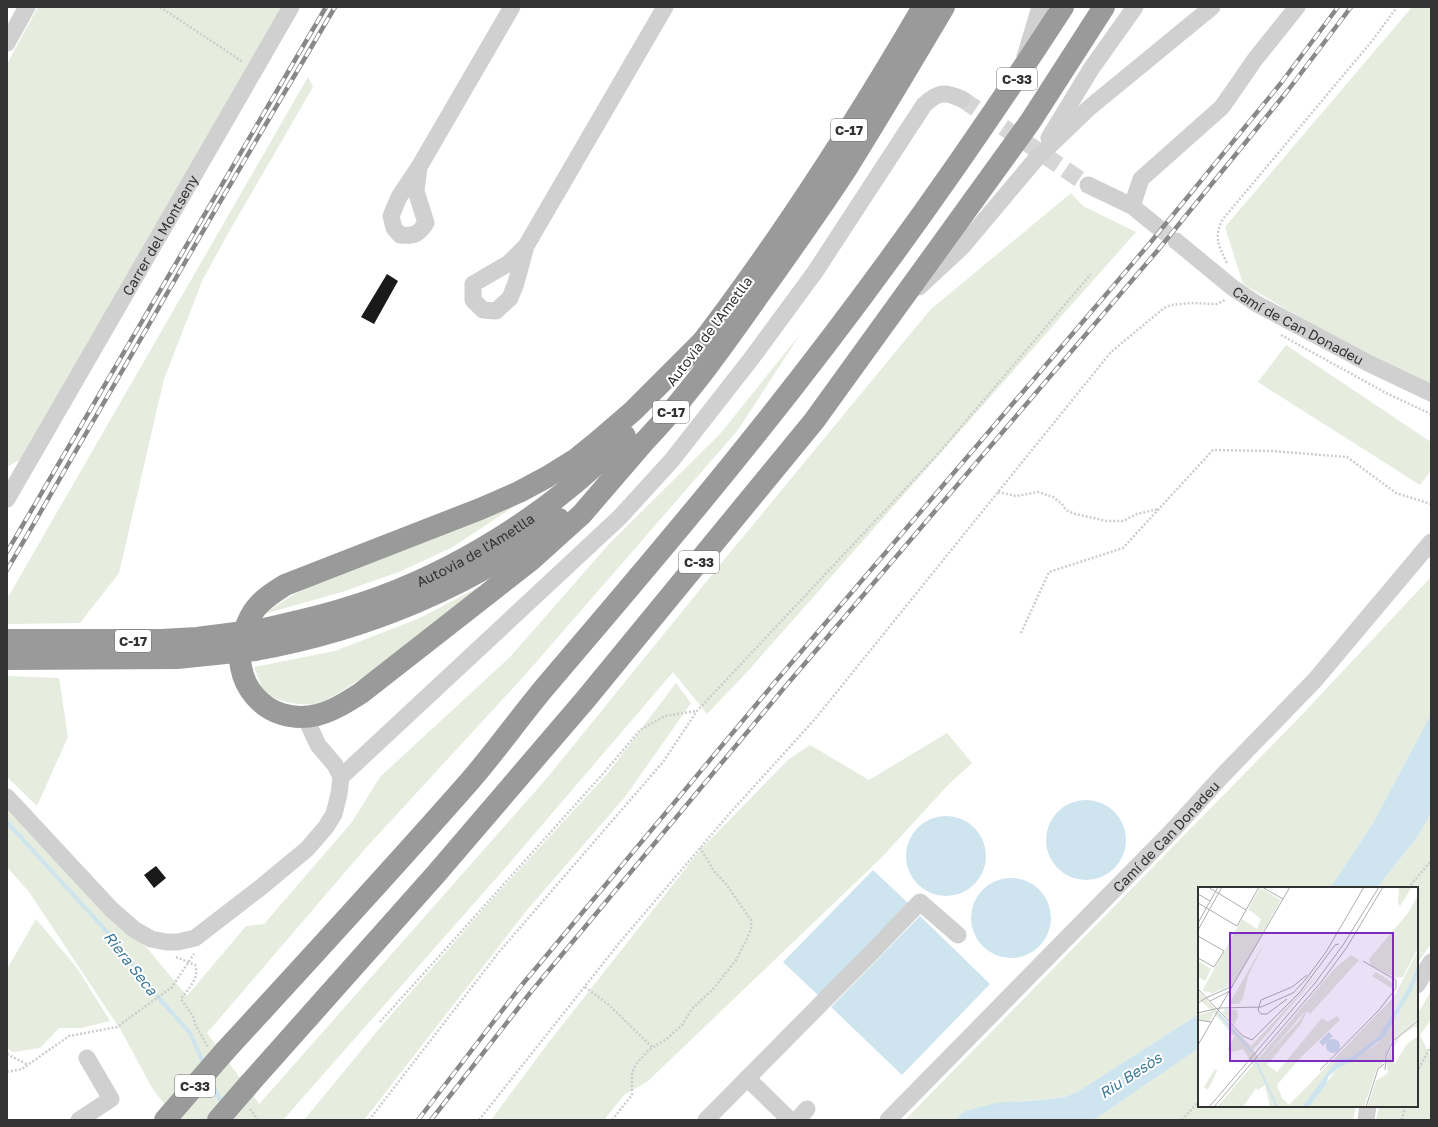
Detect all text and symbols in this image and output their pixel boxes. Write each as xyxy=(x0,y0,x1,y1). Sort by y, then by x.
road number: C-33 xyxy=(997,68,1037,90)
road number: C-17 xyxy=(831,119,867,141)
street label: Carrer del Montseny xyxy=(118,171,201,298)
street label: Autovia de l'Ametlla xyxy=(662,273,756,389)
street label: Camí de Can Donadeu xyxy=(1230,282,1367,368)
road number: C-17 xyxy=(653,401,689,423)
street label: Autovia de l'Ametlla xyxy=(414,509,537,590)
road number: C-33 xyxy=(679,551,719,573)
road number: C-17 xyxy=(115,630,151,652)
street label: Camí de Can Donadeu xyxy=(1109,777,1222,895)
inset map xyxy=(1198,887,1418,1107)
water label: Riera Seca xyxy=(101,928,162,999)
water label: Riu Besòs xyxy=(1095,1048,1165,1102)
road number: C-33 xyxy=(175,1075,215,1097)

